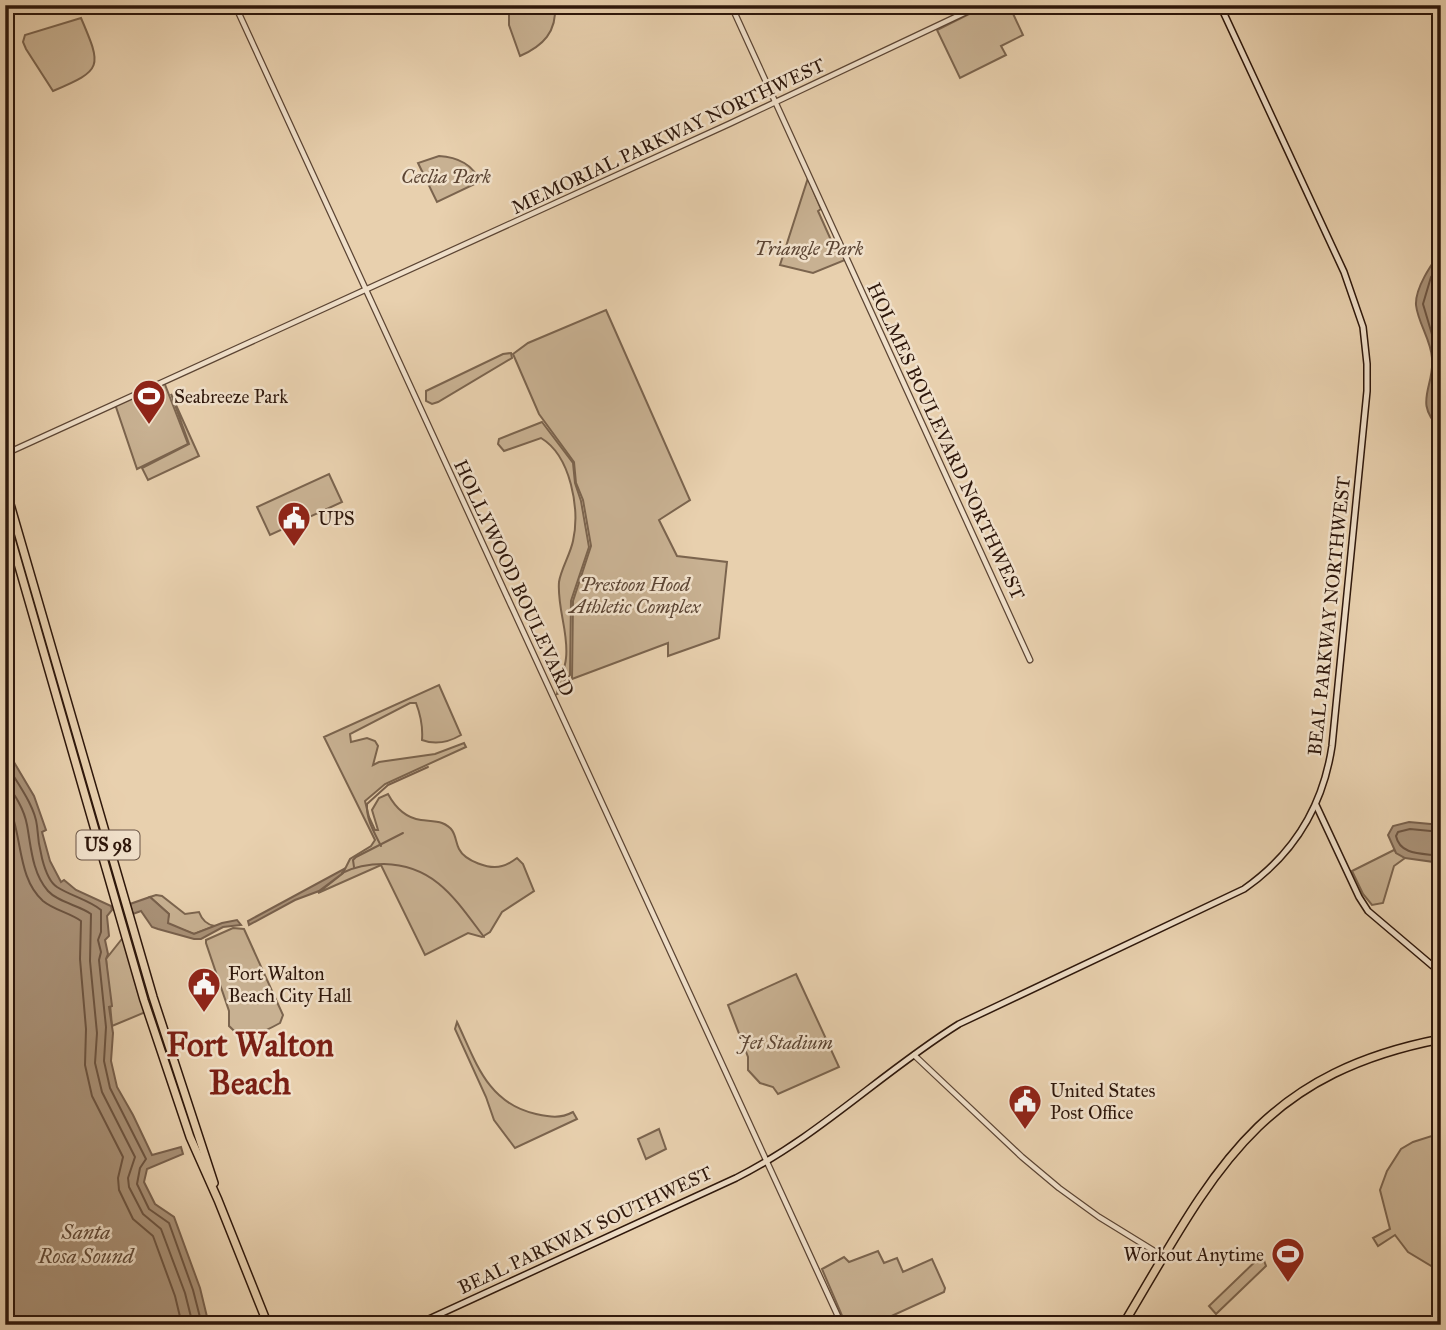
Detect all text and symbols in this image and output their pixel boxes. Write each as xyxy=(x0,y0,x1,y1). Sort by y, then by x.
street label: MEMORIAL PARKWAY NORTHWEST xyxy=(508,53,828,219)
park label: Ceclia Park xyxy=(401,165,491,188)
park label: Triangle Park xyxy=(755,237,864,260)
street label: HOLMES BOULEVARD NORTHWEST xyxy=(862,279,1030,603)
sports icon: Seabreeze Park xyxy=(130,377,168,426)
place label: Seabreeze Park xyxy=(174,385,288,408)
street label: HOLLYWOOD BOULEVARD xyxy=(449,456,579,700)
street label: BEAL PARKWAY NORTHWEST xyxy=(1303,475,1355,757)
public building icon: UPS xyxy=(275,499,313,548)
place label: UPS xyxy=(318,507,355,530)
park label: Prestoon Hood Athletic Complex xyxy=(568,573,701,619)
road number: US 98 xyxy=(76,830,140,860)
place label: Fort Walton Beach City Hall xyxy=(228,962,353,1007)
public building icon: Fort Walton Beach City Hall xyxy=(185,965,223,1014)
district label: Fort Walton Beach xyxy=(166,1025,334,1103)
park label: Jet Stadium xyxy=(736,1031,833,1054)
place label: United States Post Office xyxy=(1050,1079,1156,1124)
public building icon: United States Post Office xyxy=(1006,1082,1044,1131)
street label: BEAL PARKWAY SOUTHWEST xyxy=(454,1161,716,1299)
water label: Santa Rosa Sound xyxy=(37,1219,136,1269)
sports icon: Workout Anytime xyxy=(1269,1235,1307,1284)
place label: Workout Anytime xyxy=(1123,1243,1264,1266)

